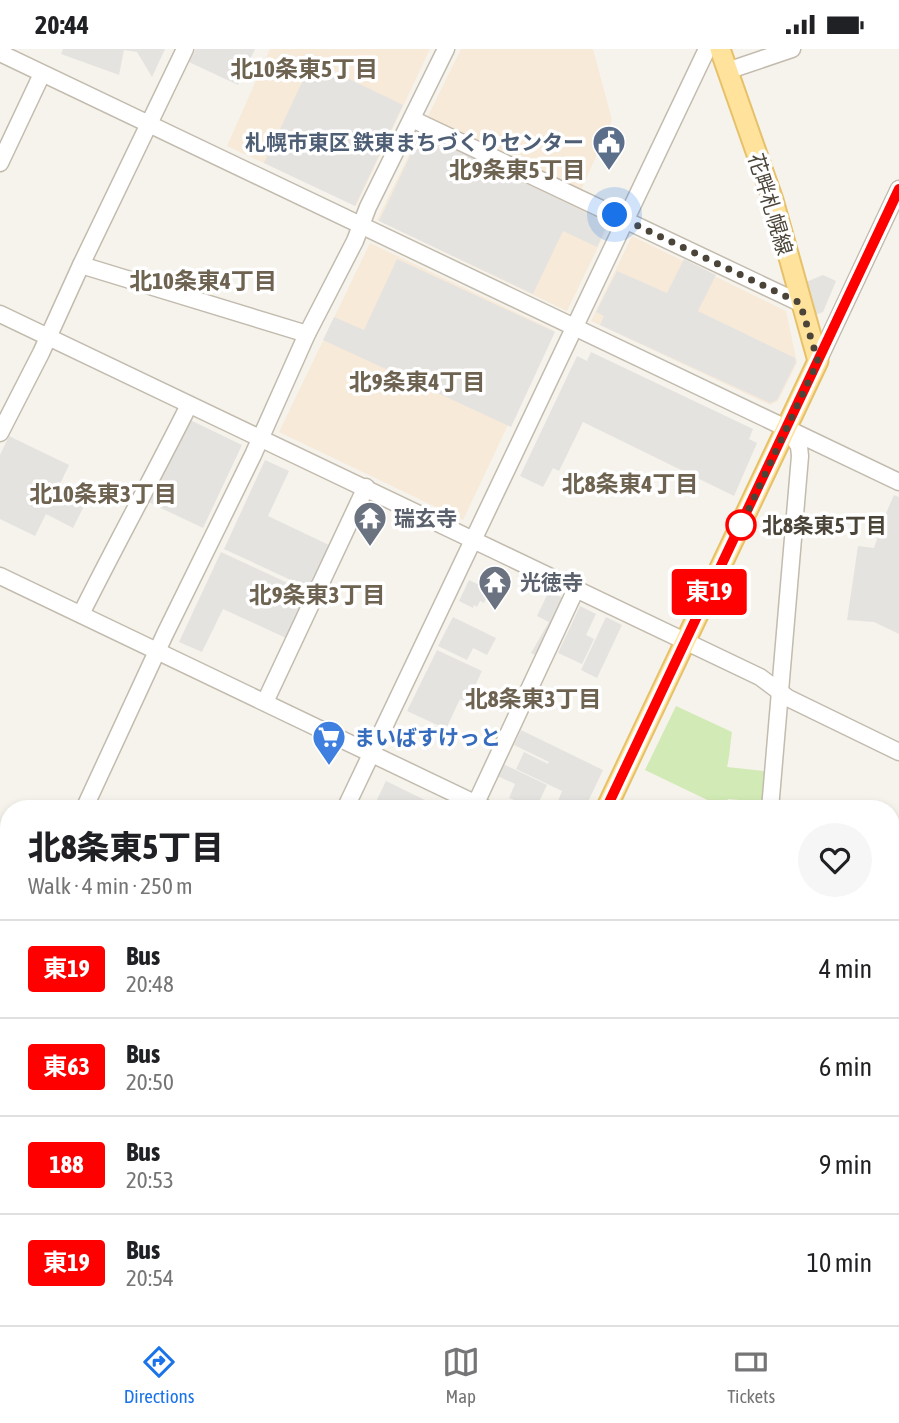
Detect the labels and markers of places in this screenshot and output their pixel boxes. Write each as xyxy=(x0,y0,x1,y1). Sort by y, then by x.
public building icon: 札幌市東区 鉄東まちづくりセンター xyxy=(590,123,628,172)
place label: 札幌市東区 鉄東まちづくりセンター xyxy=(245,130,584,154)
temple icon: 瑞玄寺 xyxy=(351,499,389,548)
place label: 瑞玄寺 xyxy=(394,506,457,530)
marker: 北8条東5丁目 xyxy=(726,510,756,540)
place label: 北8条東5丁目 xyxy=(762,513,887,537)
temple icon: 光徳寺 xyxy=(476,563,514,612)
place label: 光徳寺 xyxy=(520,570,583,594)
supermarket icon: まいばすけっと xyxy=(310,718,348,767)
place label: まいばすけっと xyxy=(354,725,501,749)

